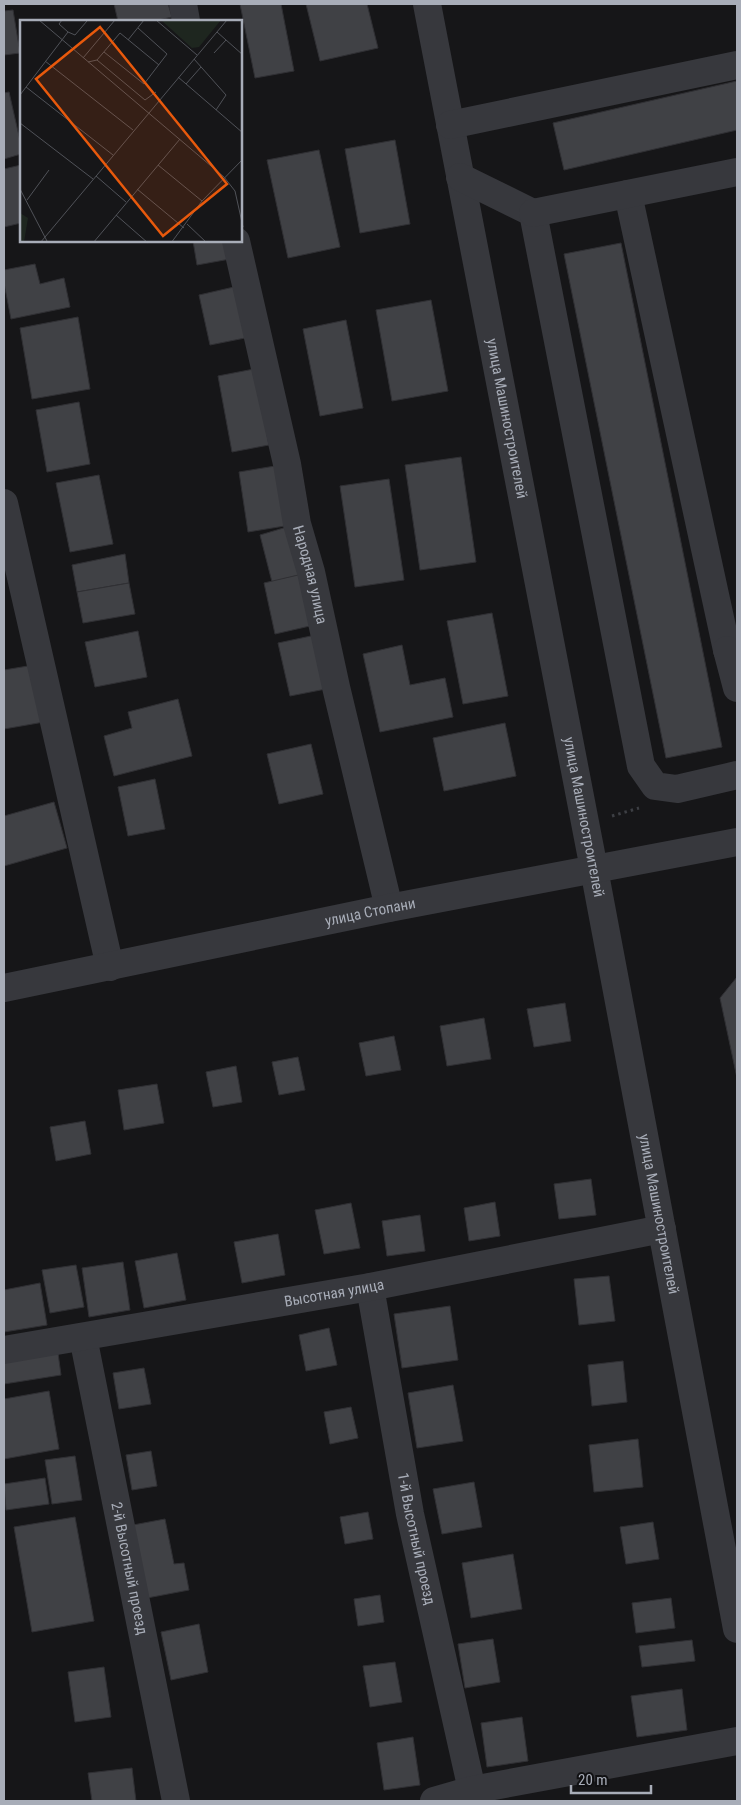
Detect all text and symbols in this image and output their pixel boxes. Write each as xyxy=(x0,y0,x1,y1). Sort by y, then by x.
inset map xyxy=(20,20,242,242)
street label: улица Машиностроителей xyxy=(483,337,531,500)
street label: Народная улица xyxy=(289,523,331,626)
street label: улица Машиностроителей xyxy=(560,735,608,899)
street label: улица Стопани xyxy=(323,894,417,930)
street label: улица Машиностроителей xyxy=(635,1132,683,1296)
street label: Высотная улица xyxy=(283,1275,386,1311)
street label: 1-й Высотный проезд xyxy=(394,1471,439,1607)
street label: 2-й Высотный проезд xyxy=(107,1501,151,1636)
scale bar xyxy=(571,1762,651,1794)
text: 20 m xyxy=(578,1771,608,1789)

